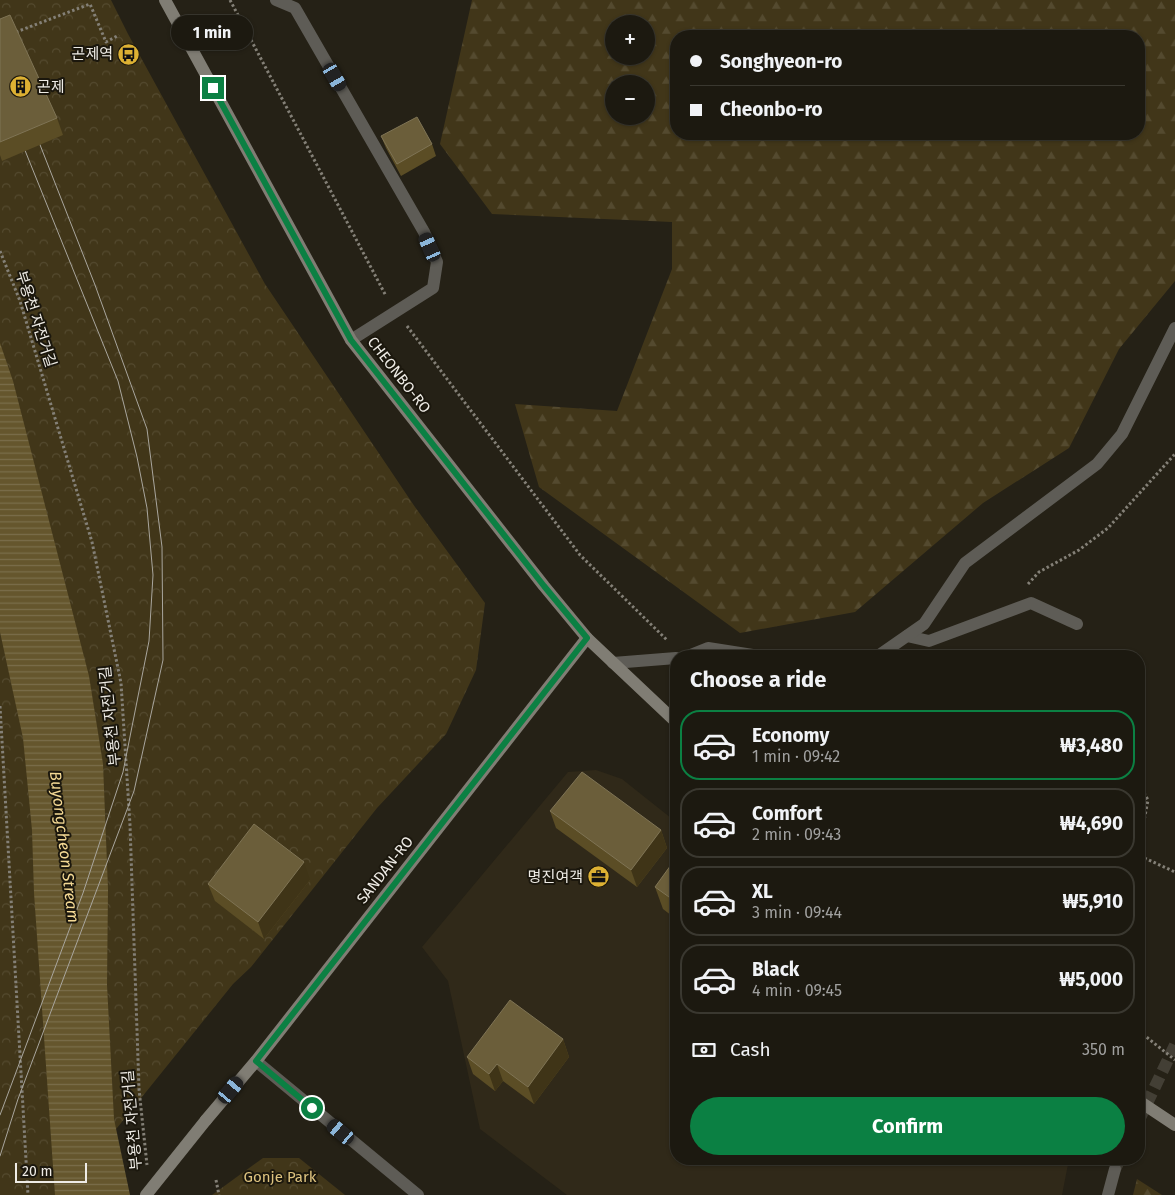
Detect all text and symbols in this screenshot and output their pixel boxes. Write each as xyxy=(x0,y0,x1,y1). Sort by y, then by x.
map controls xyxy=(605,15,655,125)
button: + xyxy=(605,15,655,65)
callout: 1 min xyxy=(172,16,254,51)
text: 1 min xyxy=(193,23,231,42)
bus stop icon: 곤제역 xyxy=(117,42,141,66)
place label: 곤제역 xyxy=(72,45,113,63)
text: Songhyeon-ro xyxy=(720,50,842,73)
car xyxy=(321,60,348,94)
building icon: 곤제 xyxy=(9,75,33,99)
button: − xyxy=(605,75,655,125)
route end xyxy=(202,77,224,99)
place label: 곤제 xyxy=(37,78,65,96)
text: Cheonbo-ro xyxy=(720,98,823,121)
car xyxy=(417,230,442,264)
street label: 부용천 자전거길 xyxy=(12,268,60,370)
street label: CHEONBO-RO xyxy=(364,333,434,417)
street label: 부용천 자전거길 xyxy=(96,665,124,767)
text: Choose a ride xyxy=(690,666,826,693)
icon: car xyxy=(692,723,737,768)
text: Economy xyxy=(752,724,829,747)
text: ₩3,480 xyxy=(1060,734,1123,757)
text: 1 min · 09:42 xyxy=(752,747,840,766)
water label: Buyongcheon Stream xyxy=(46,770,83,924)
icon: car xyxy=(692,801,737,846)
text: Comfort xyxy=(752,802,822,825)
text: ₩4,690 xyxy=(1060,812,1123,835)
text: 2 min · 09:43 xyxy=(752,825,841,844)
street label: SANDAN-RO xyxy=(353,833,417,907)
office icon: 명진여객 xyxy=(587,865,611,889)
place label: 명진여객 xyxy=(528,868,583,886)
icon: car xyxy=(692,879,737,924)
text: XL xyxy=(752,880,773,903)
text: ₩5,910 xyxy=(1062,890,1123,913)
text: 3 min · 09:44 xyxy=(752,903,842,922)
icon: car xyxy=(692,957,737,1002)
text: Black xyxy=(752,958,799,981)
text: ₩5,000 xyxy=(1059,968,1123,991)
text: 4 min · 09:45 xyxy=(752,981,842,1000)
icon: cash xyxy=(690,1036,718,1064)
text: Cash xyxy=(730,1038,771,1061)
text: 350 m xyxy=(1082,1040,1125,1059)
street label: 부용천 자전거길 xyxy=(119,1069,145,1171)
car xyxy=(215,1074,246,1106)
route start xyxy=(301,1097,323,1119)
button: Confirm xyxy=(690,1097,1125,1155)
car xyxy=(324,1117,357,1147)
scale bar xyxy=(15,1160,88,1183)
text: 20 m xyxy=(22,1163,52,1180)
park label: Gonje Park xyxy=(244,1168,317,1186)

